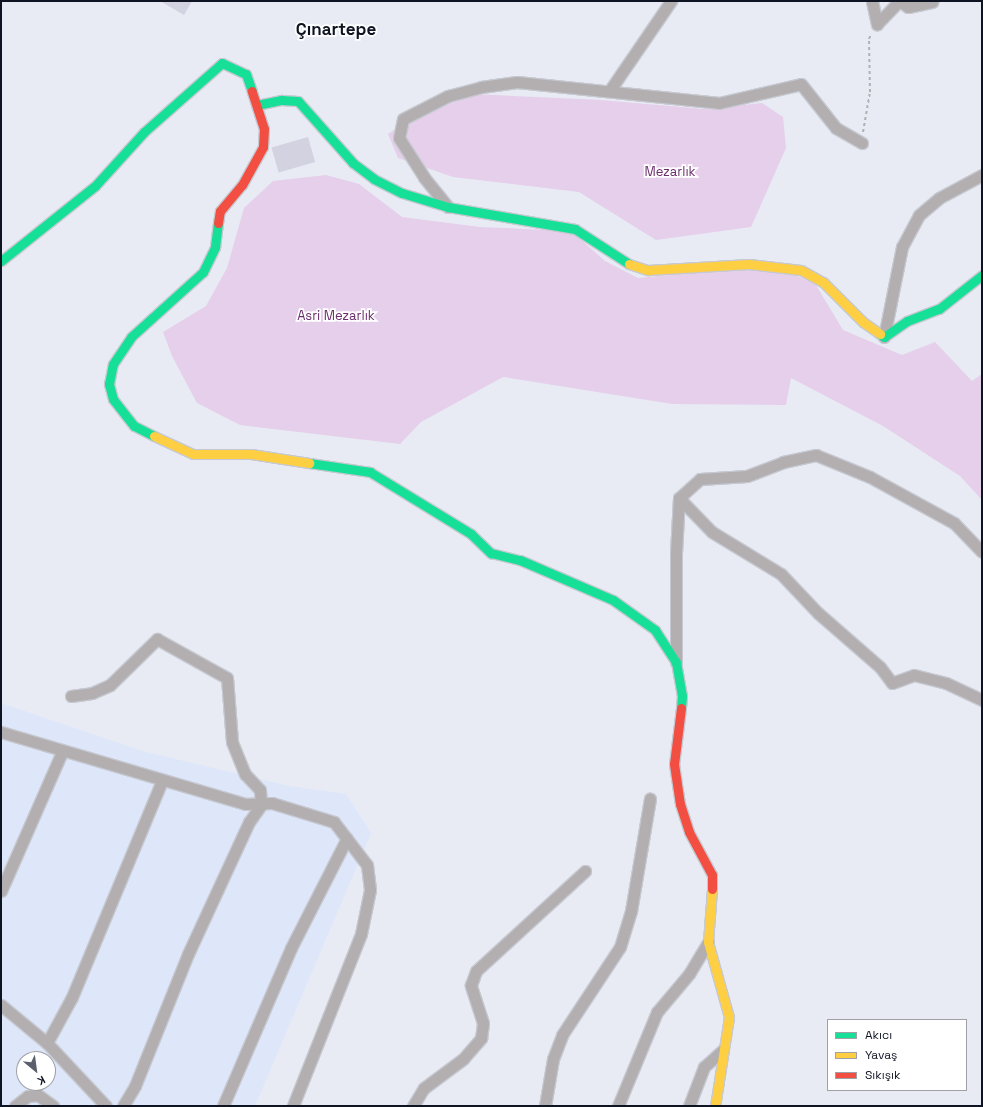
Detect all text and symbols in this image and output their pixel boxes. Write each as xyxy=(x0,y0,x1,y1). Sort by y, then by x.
district label: Çınartepe xyxy=(296,20,376,40)
park label: Mezarlık xyxy=(644,164,696,180)
park label: Asri Mezarlık xyxy=(297,308,375,324)
legend xyxy=(827,1019,967,1091)
text: Akıcı xyxy=(865,1027,892,1043)
text: Yavaş xyxy=(865,1047,897,1063)
north arrow xyxy=(16,1051,56,1091)
text: Sıkışık xyxy=(865,1067,900,1083)
text: K xyxy=(35,1073,48,1088)

